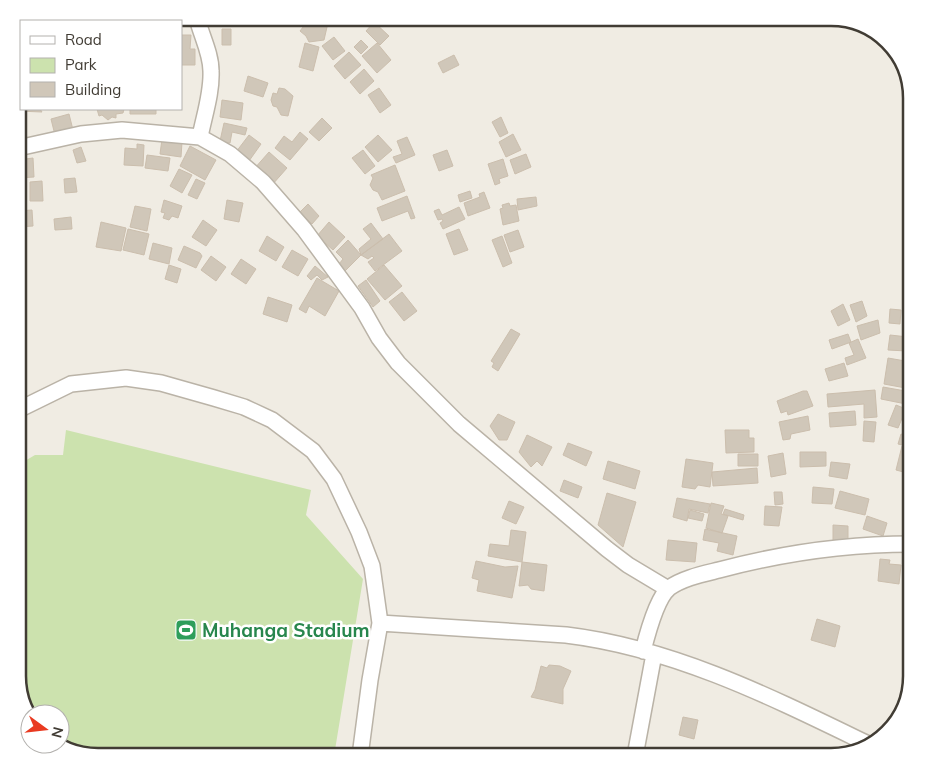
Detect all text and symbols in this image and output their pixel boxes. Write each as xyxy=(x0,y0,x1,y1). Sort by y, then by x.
legend xyxy=(20,20,182,110)
text: Road xyxy=(65,30,102,49)
text: Park xyxy=(65,55,97,74)
text: Building xyxy=(65,80,121,99)
sports icon: Muhanga Stadium xyxy=(174,618,198,642)
place label: Muhanga Stadium xyxy=(202,618,370,642)
north arrow xyxy=(20,704,70,754)
text: N xyxy=(47,725,68,740)

